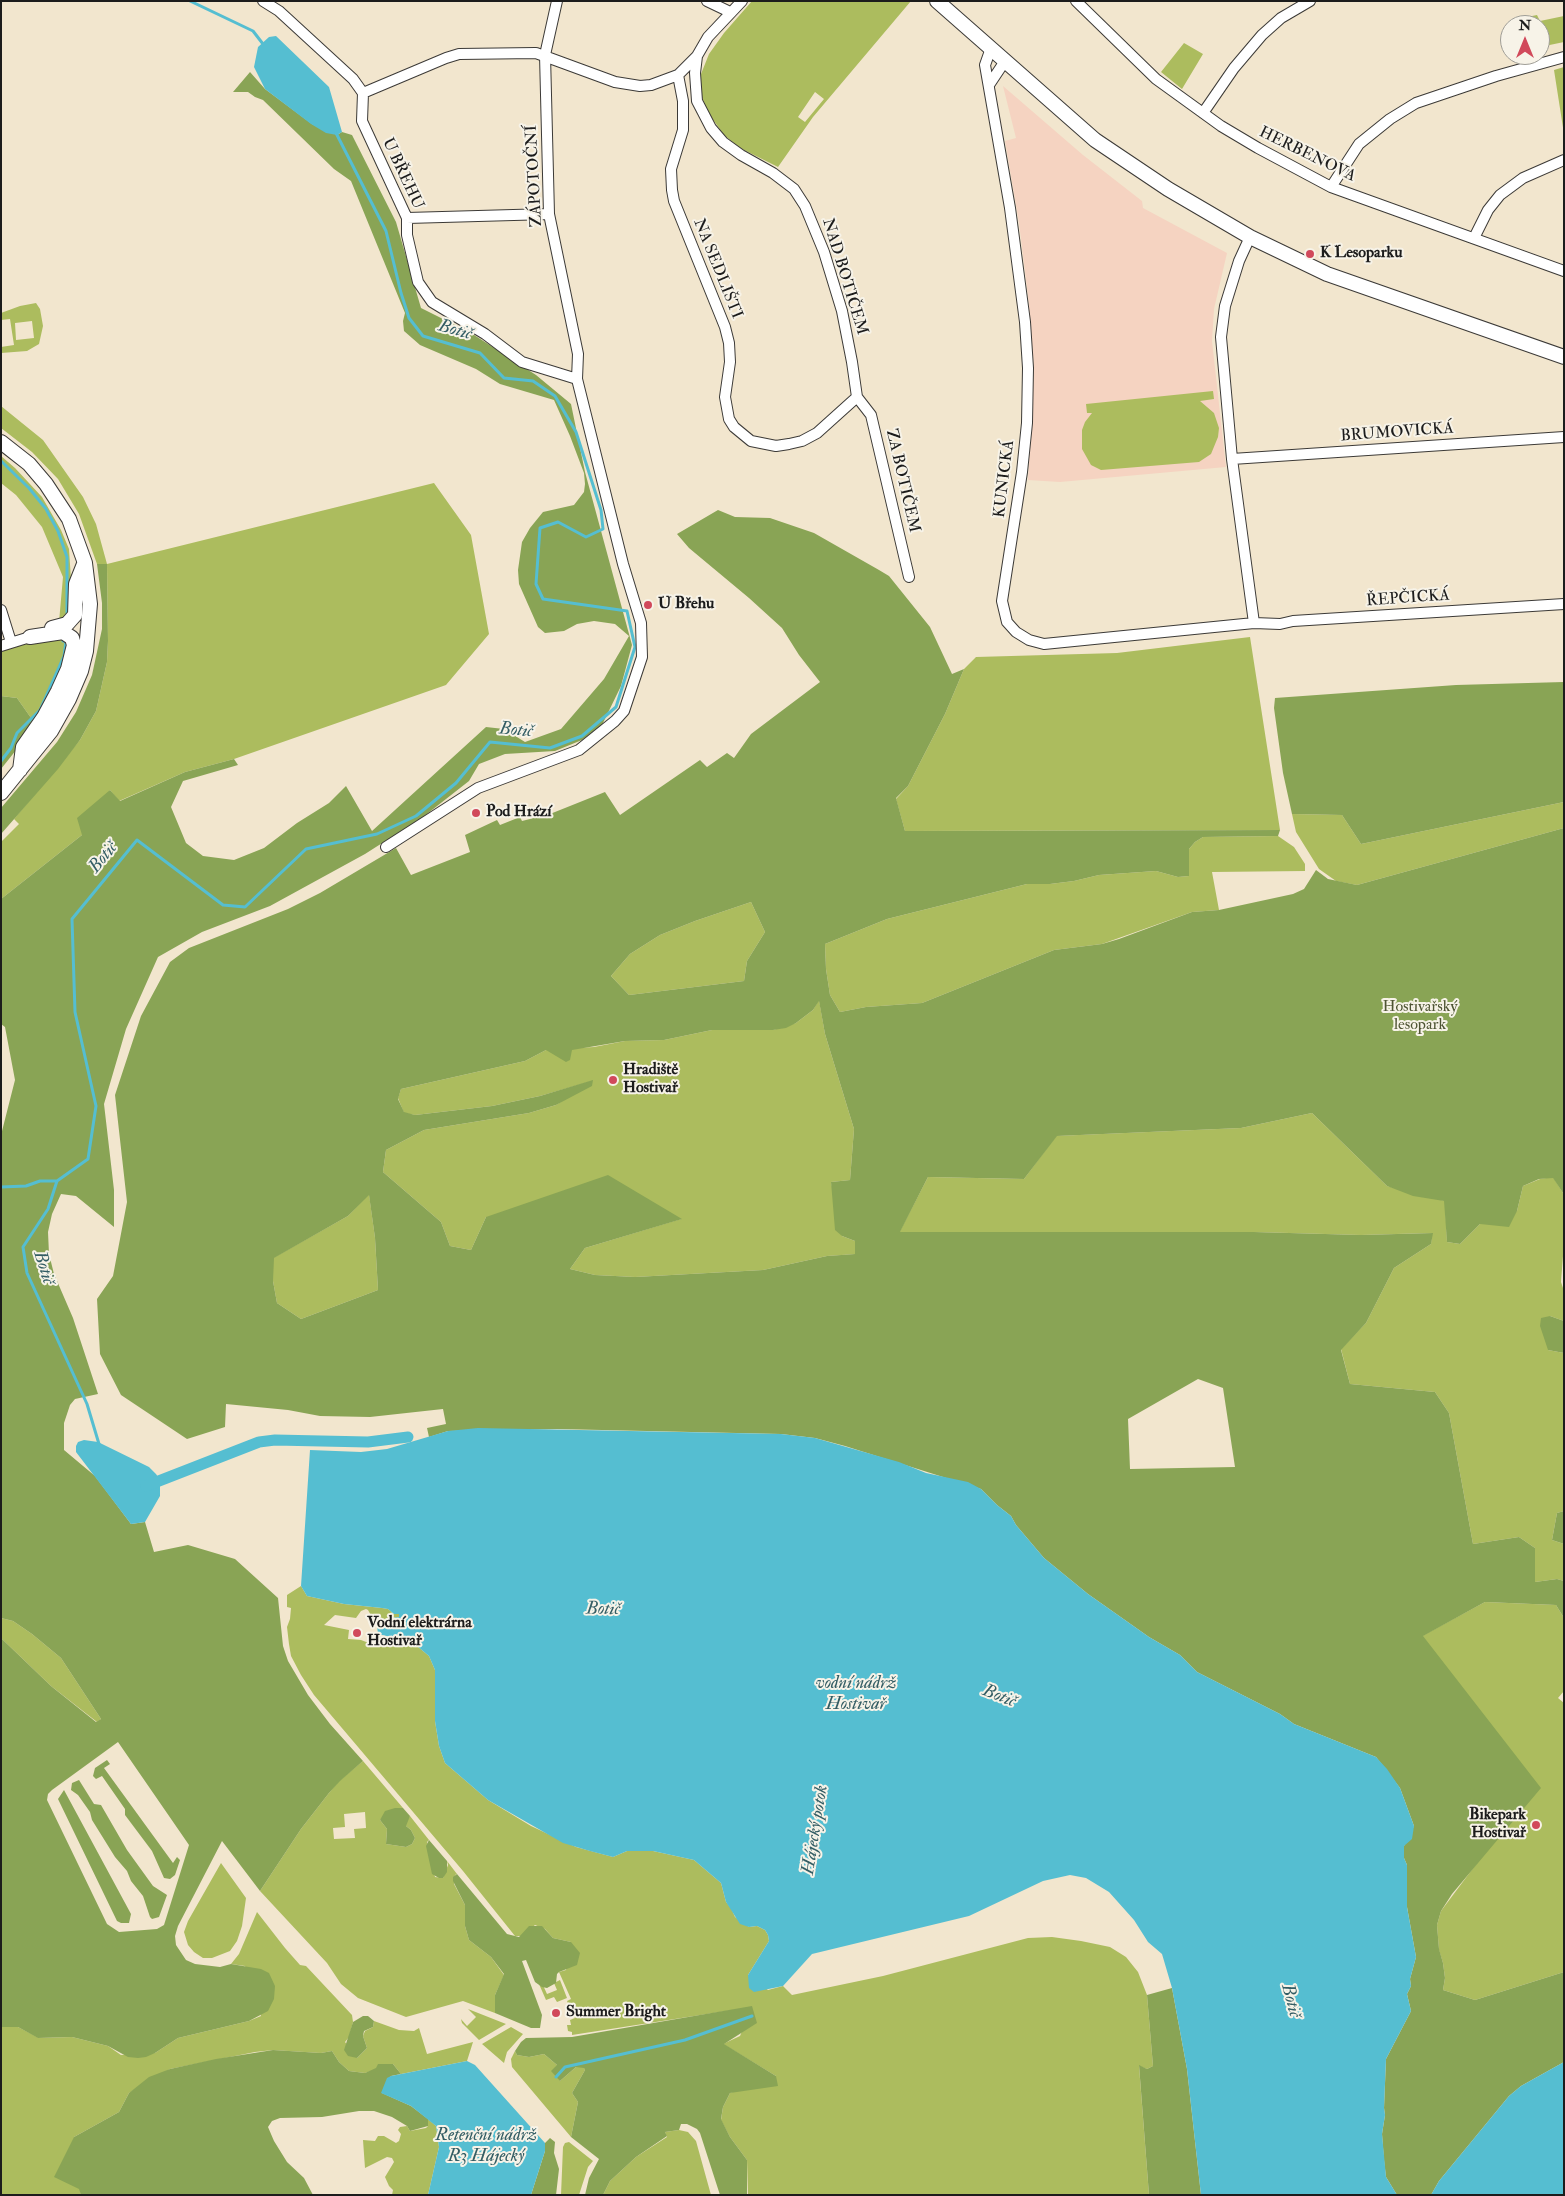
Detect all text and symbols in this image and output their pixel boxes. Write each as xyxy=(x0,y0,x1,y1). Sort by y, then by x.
north arrow xyxy=(1500,15,1550,65)
text: N xyxy=(1519,17,1531,34)
street label: HERBENOVA xyxy=(1255,123,1359,187)
street label: ZÁPOTOČNÍ xyxy=(523,125,547,227)
street label: U BŘEHU xyxy=(377,135,427,213)
street label: NA SEDLIŠTI xyxy=(688,216,746,322)
street label: NAD BOTIČEM xyxy=(817,216,871,338)
place label: K Lesoparku xyxy=(1320,244,1402,264)
marker: K Lesoparku xyxy=(1304,248,1316,260)
water label: Botič xyxy=(436,316,474,346)
street label: BRUMOVICKÁ xyxy=(1340,419,1454,447)
street label: ZA BOTIČEM xyxy=(881,427,923,535)
street label: KUNICKÁ xyxy=(991,439,1019,519)
street label: ŘEPČICKÁ xyxy=(1366,587,1450,611)
place label: U Břehu xyxy=(658,595,714,615)
marker: U Břehu xyxy=(642,599,654,611)
water label: Botič xyxy=(498,719,534,743)
place label: Pod Hrází xyxy=(486,803,552,823)
marker: Pod Hrází xyxy=(470,807,482,819)
water label: Botič xyxy=(85,838,123,878)
park label: Hostivařský lesopark xyxy=(1382,998,1458,1036)
place label: Hradiště Hostivař xyxy=(623,1061,678,1099)
marker: Hradiště Hostivař xyxy=(607,1074,619,1086)
water label: Botič xyxy=(28,1249,58,1287)
water label: Botič xyxy=(586,1599,620,1621)
place label: Vodní elektrárna Hostivař xyxy=(367,1614,472,1652)
marker: Vodní elektrárna Hostivař xyxy=(351,1627,363,1639)
water label: vodní nádrž Hostivař xyxy=(816,1673,896,1716)
water label: Botič xyxy=(979,1681,1019,1713)
water label: Hájecký potok xyxy=(798,1784,834,1876)
place label: Bikepark Hostivař xyxy=(1469,1806,1526,1844)
marker: Bikepark Hostivař xyxy=(1530,1819,1542,1831)
water label: Botič xyxy=(1275,1982,1305,2020)
place label: Summer Bright xyxy=(566,2003,666,2023)
marker: Summer Bright xyxy=(550,2007,562,2019)
water label: Retenční nádrž R3 Hájecký xyxy=(435,2125,537,2168)

